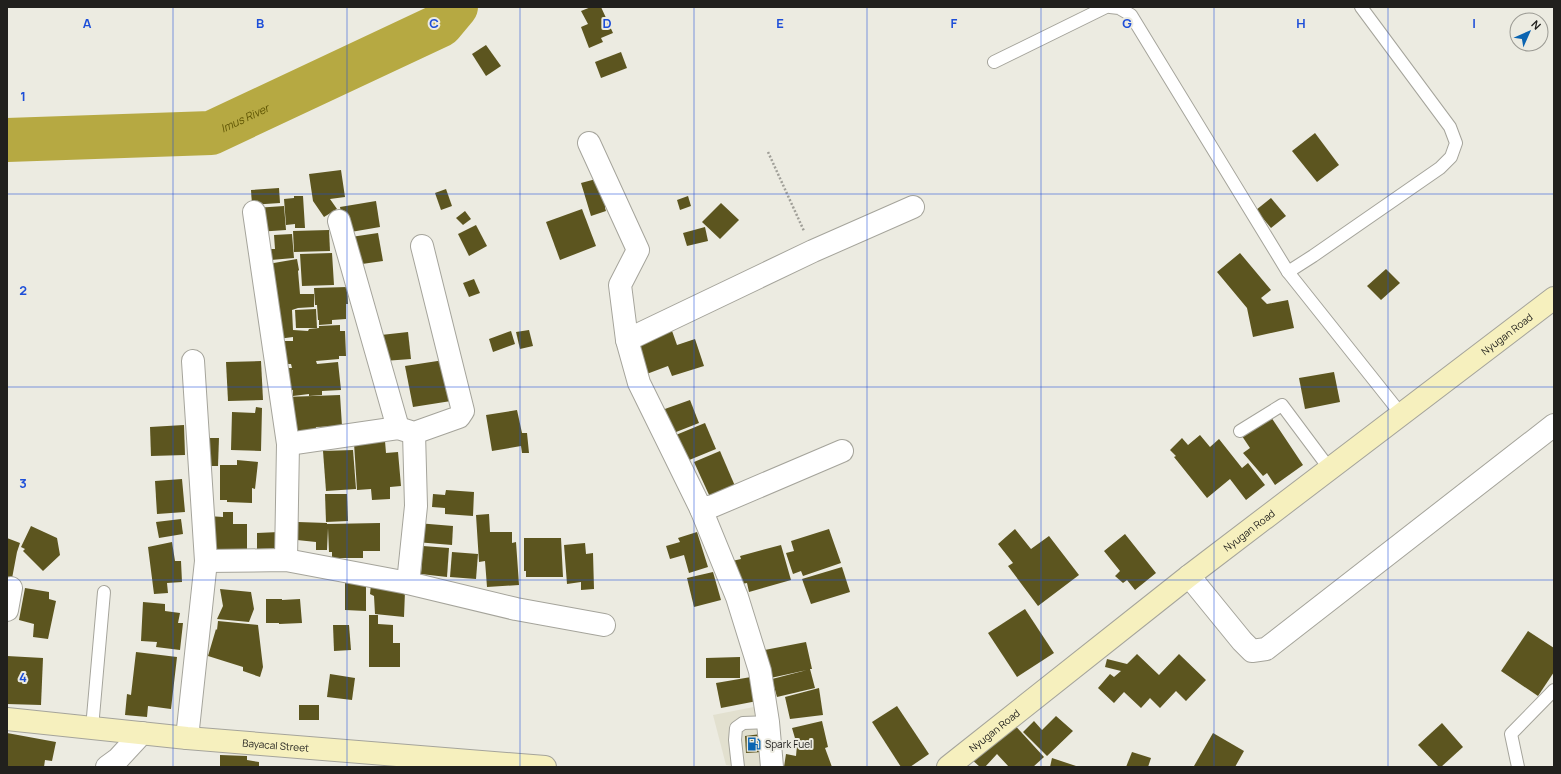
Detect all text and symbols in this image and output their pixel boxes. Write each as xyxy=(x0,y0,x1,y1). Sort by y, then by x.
north arrow xyxy=(1509,12,1549,52)
text: A xyxy=(83,14,92,32)
text: B xyxy=(256,14,264,32)
text: C xyxy=(429,14,439,32)
text: D xyxy=(602,14,612,32)
text: E xyxy=(776,14,784,32)
text: F xyxy=(951,14,958,32)
text: G xyxy=(1122,14,1132,32)
text: H xyxy=(1296,14,1306,32)
text: I xyxy=(1472,14,1476,32)
text: N xyxy=(1528,16,1545,33)
text: 1 xyxy=(20,87,26,105)
water label: Imus River xyxy=(218,99,273,135)
text: 2 xyxy=(19,281,27,299)
street label: Nyugan Road xyxy=(1478,310,1535,358)
text: 3 xyxy=(19,474,27,492)
street label: Nyugan Road xyxy=(1220,506,1278,554)
text: 4 xyxy=(19,668,27,686)
street label: Nyugan Road xyxy=(966,706,1023,755)
street label: Bayacal Street xyxy=(242,736,310,755)
fuel station icon: Spark Fuel xyxy=(746,736,762,752)
place label: Spark Fuel xyxy=(765,737,812,751)

